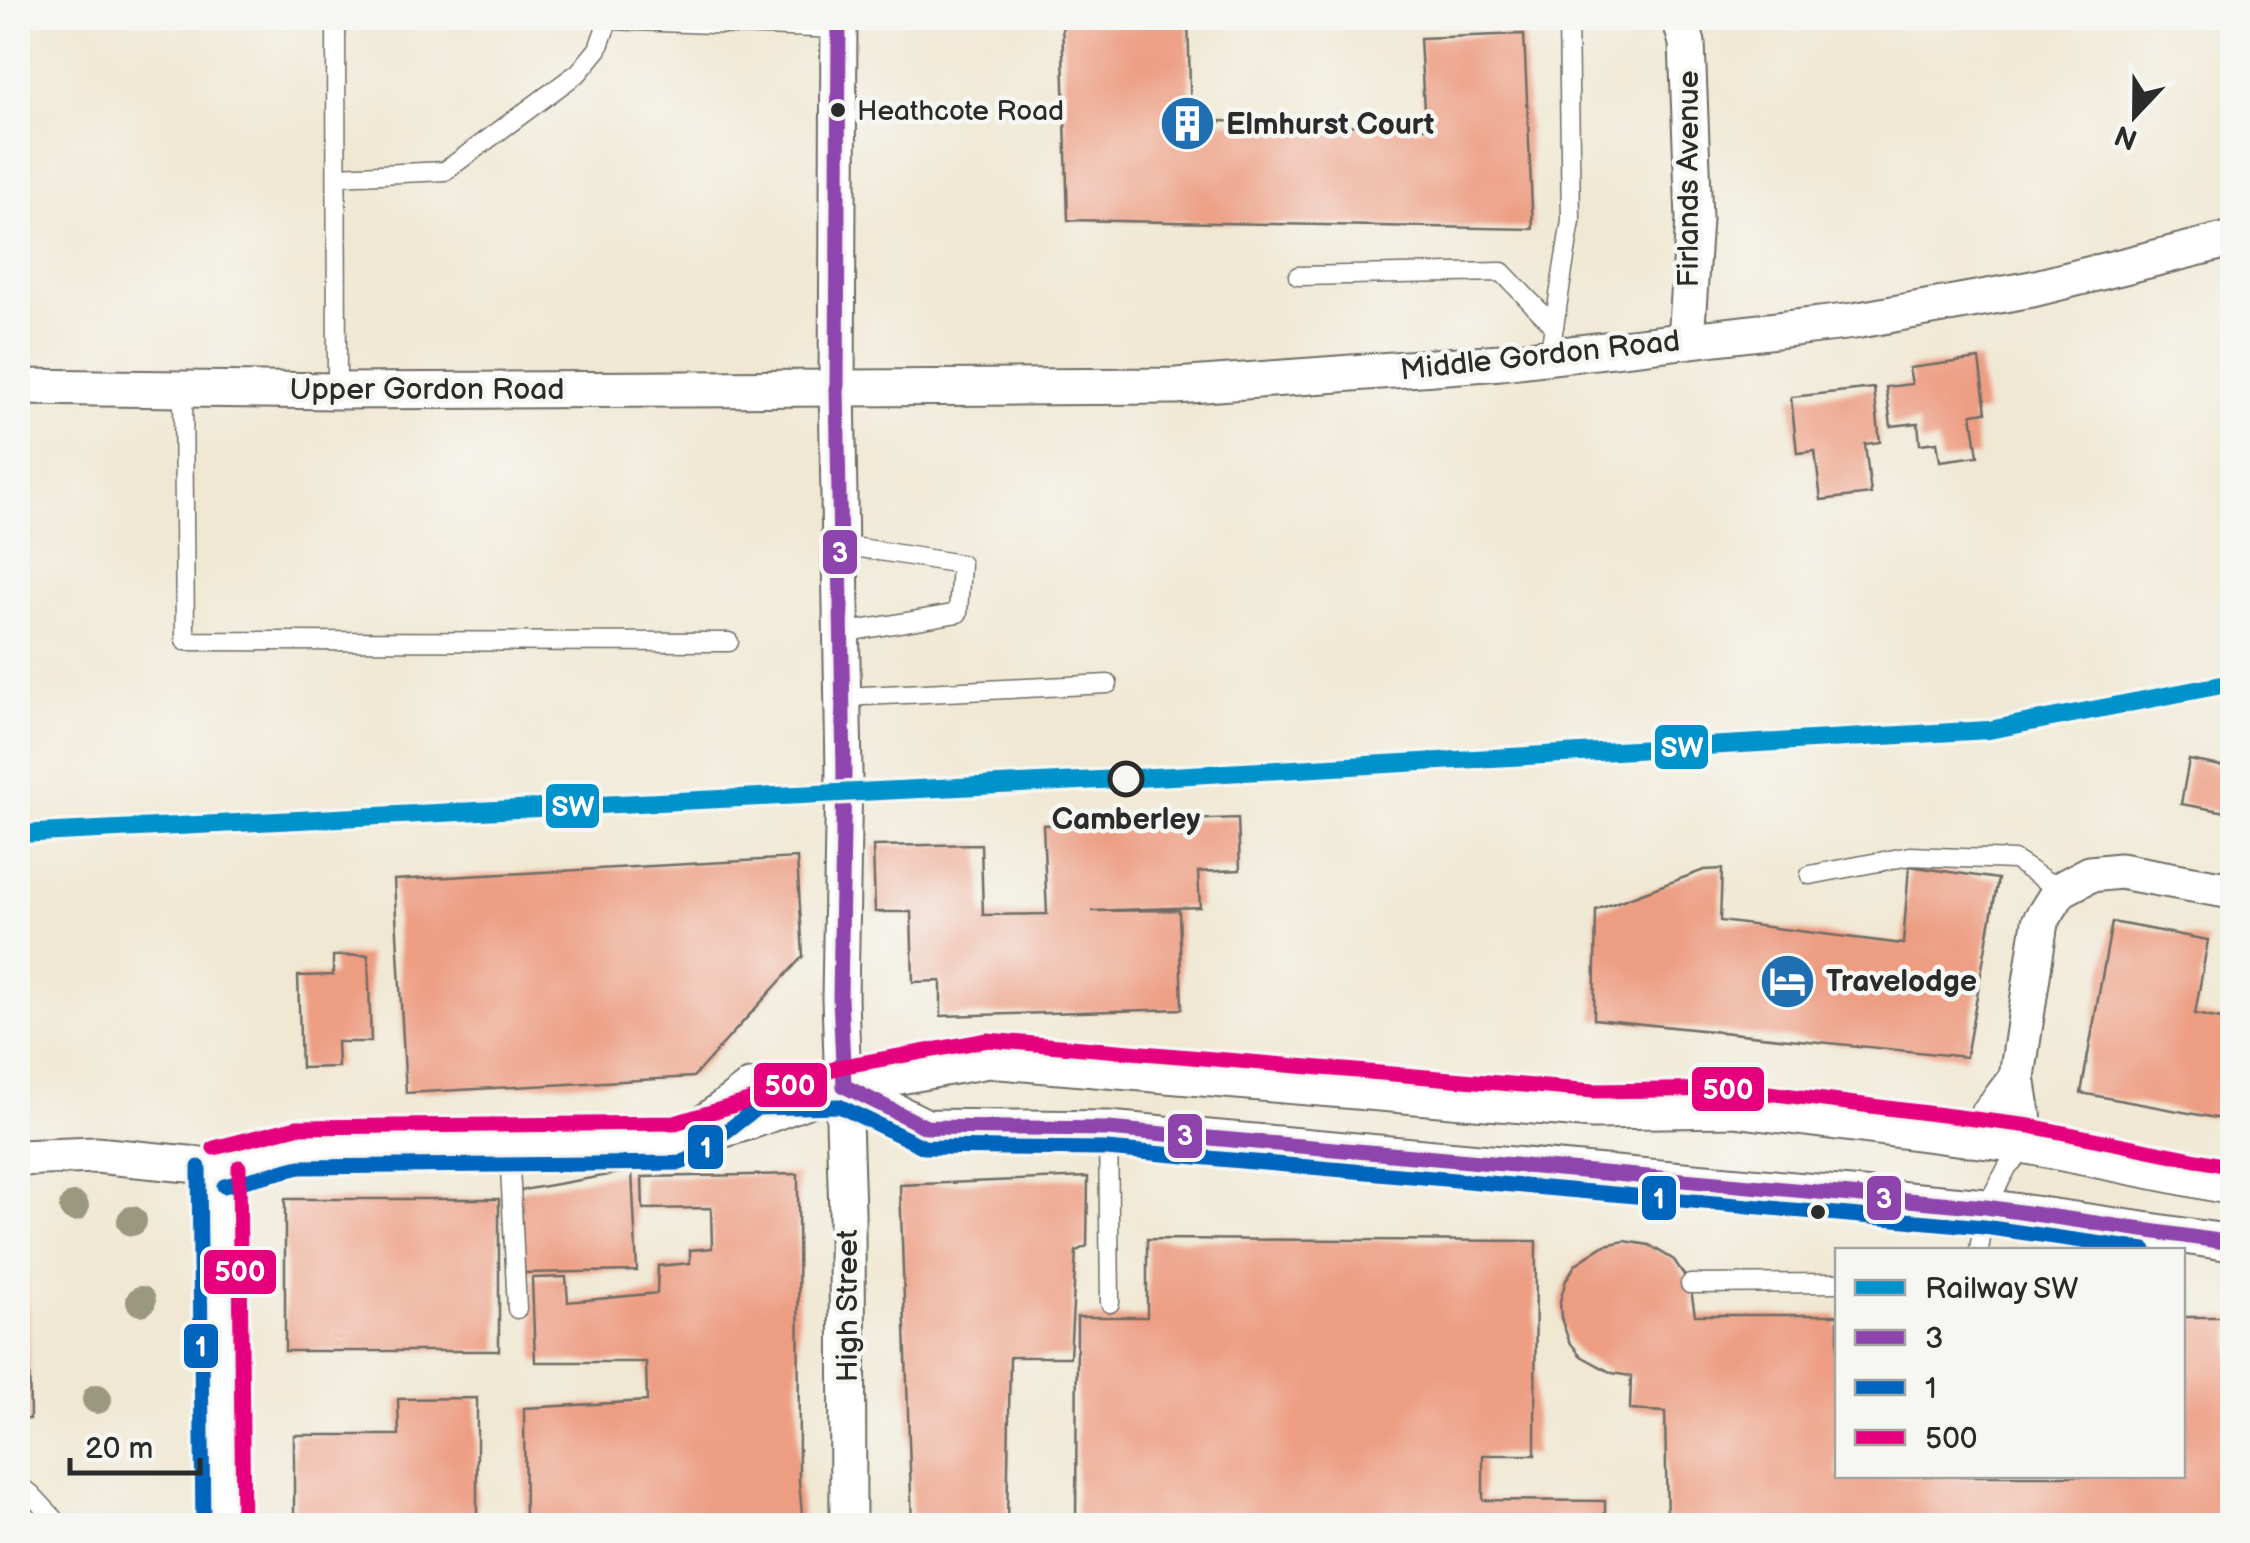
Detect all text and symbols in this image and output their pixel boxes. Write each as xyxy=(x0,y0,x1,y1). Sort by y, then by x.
north arrow xyxy=(2085,65,2185,165)
street label: Firlands Avenue xyxy=(1671,71,1707,287)
building icon: Elmhurst Court xyxy=(1157,94,1217,154)
place label: Heathcote Road xyxy=(857,95,1064,128)
marker: Heathcote Road xyxy=(828,100,848,120)
place label: Elmhurst Court xyxy=(1226,107,1434,143)
text: N xyxy=(2110,118,2142,156)
street label: Middle Gordon Road xyxy=(1398,323,1682,389)
street label: Upper Gordon Road xyxy=(289,372,565,408)
line badge: 3 xyxy=(821,528,859,576)
text: 3 xyxy=(832,537,848,570)
line badge: SW xyxy=(1653,723,1710,771)
text: SW xyxy=(1661,732,1704,765)
marker: Camberley xyxy=(1109,762,1143,796)
line badge: SW xyxy=(544,782,601,830)
text: SW xyxy=(552,791,595,824)
place label: Camberley xyxy=(1052,802,1201,838)
hotel icon: Travelodge xyxy=(1757,951,1817,1011)
place label: Travelodge xyxy=(1826,964,1977,1000)
line badge: 500 xyxy=(752,1061,829,1109)
line badge: 500 xyxy=(1690,1065,1766,1113)
text: 500 xyxy=(764,1070,816,1103)
text: 500 xyxy=(1702,1074,1754,1107)
line badge: 3 xyxy=(1166,1112,1204,1160)
text: 3 xyxy=(1177,1120,1193,1153)
line badge: 1 xyxy=(686,1123,725,1171)
text: 1 xyxy=(700,1132,712,1165)
line badge: 1 xyxy=(1640,1174,1678,1222)
line badge: 3 xyxy=(1865,1174,1903,1222)
text: 1 xyxy=(1653,1183,1665,1216)
text: 3 xyxy=(1876,1183,1892,1216)
unlabelled marker xyxy=(1808,1202,1828,1222)
street label: High Street xyxy=(830,1230,866,1382)
line badge: 500 xyxy=(202,1248,278,1296)
legend xyxy=(1835,1248,2185,1478)
text: 500 xyxy=(214,1256,266,1289)
text: Railway SW xyxy=(1925,1271,2079,1307)
text: 3 xyxy=(1925,1321,1943,1357)
line badge: 1 xyxy=(182,1322,220,1370)
text: 1 xyxy=(195,1331,207,1364)
text: 1 xyxy=(1925,1371,1937,1407)
scale bar xyxy=(70,1413,200,1475)
text: 500 xyxy=(1925,1421,1977,1457)
text: 20 m xyxy=(85,1431,153,1467)

